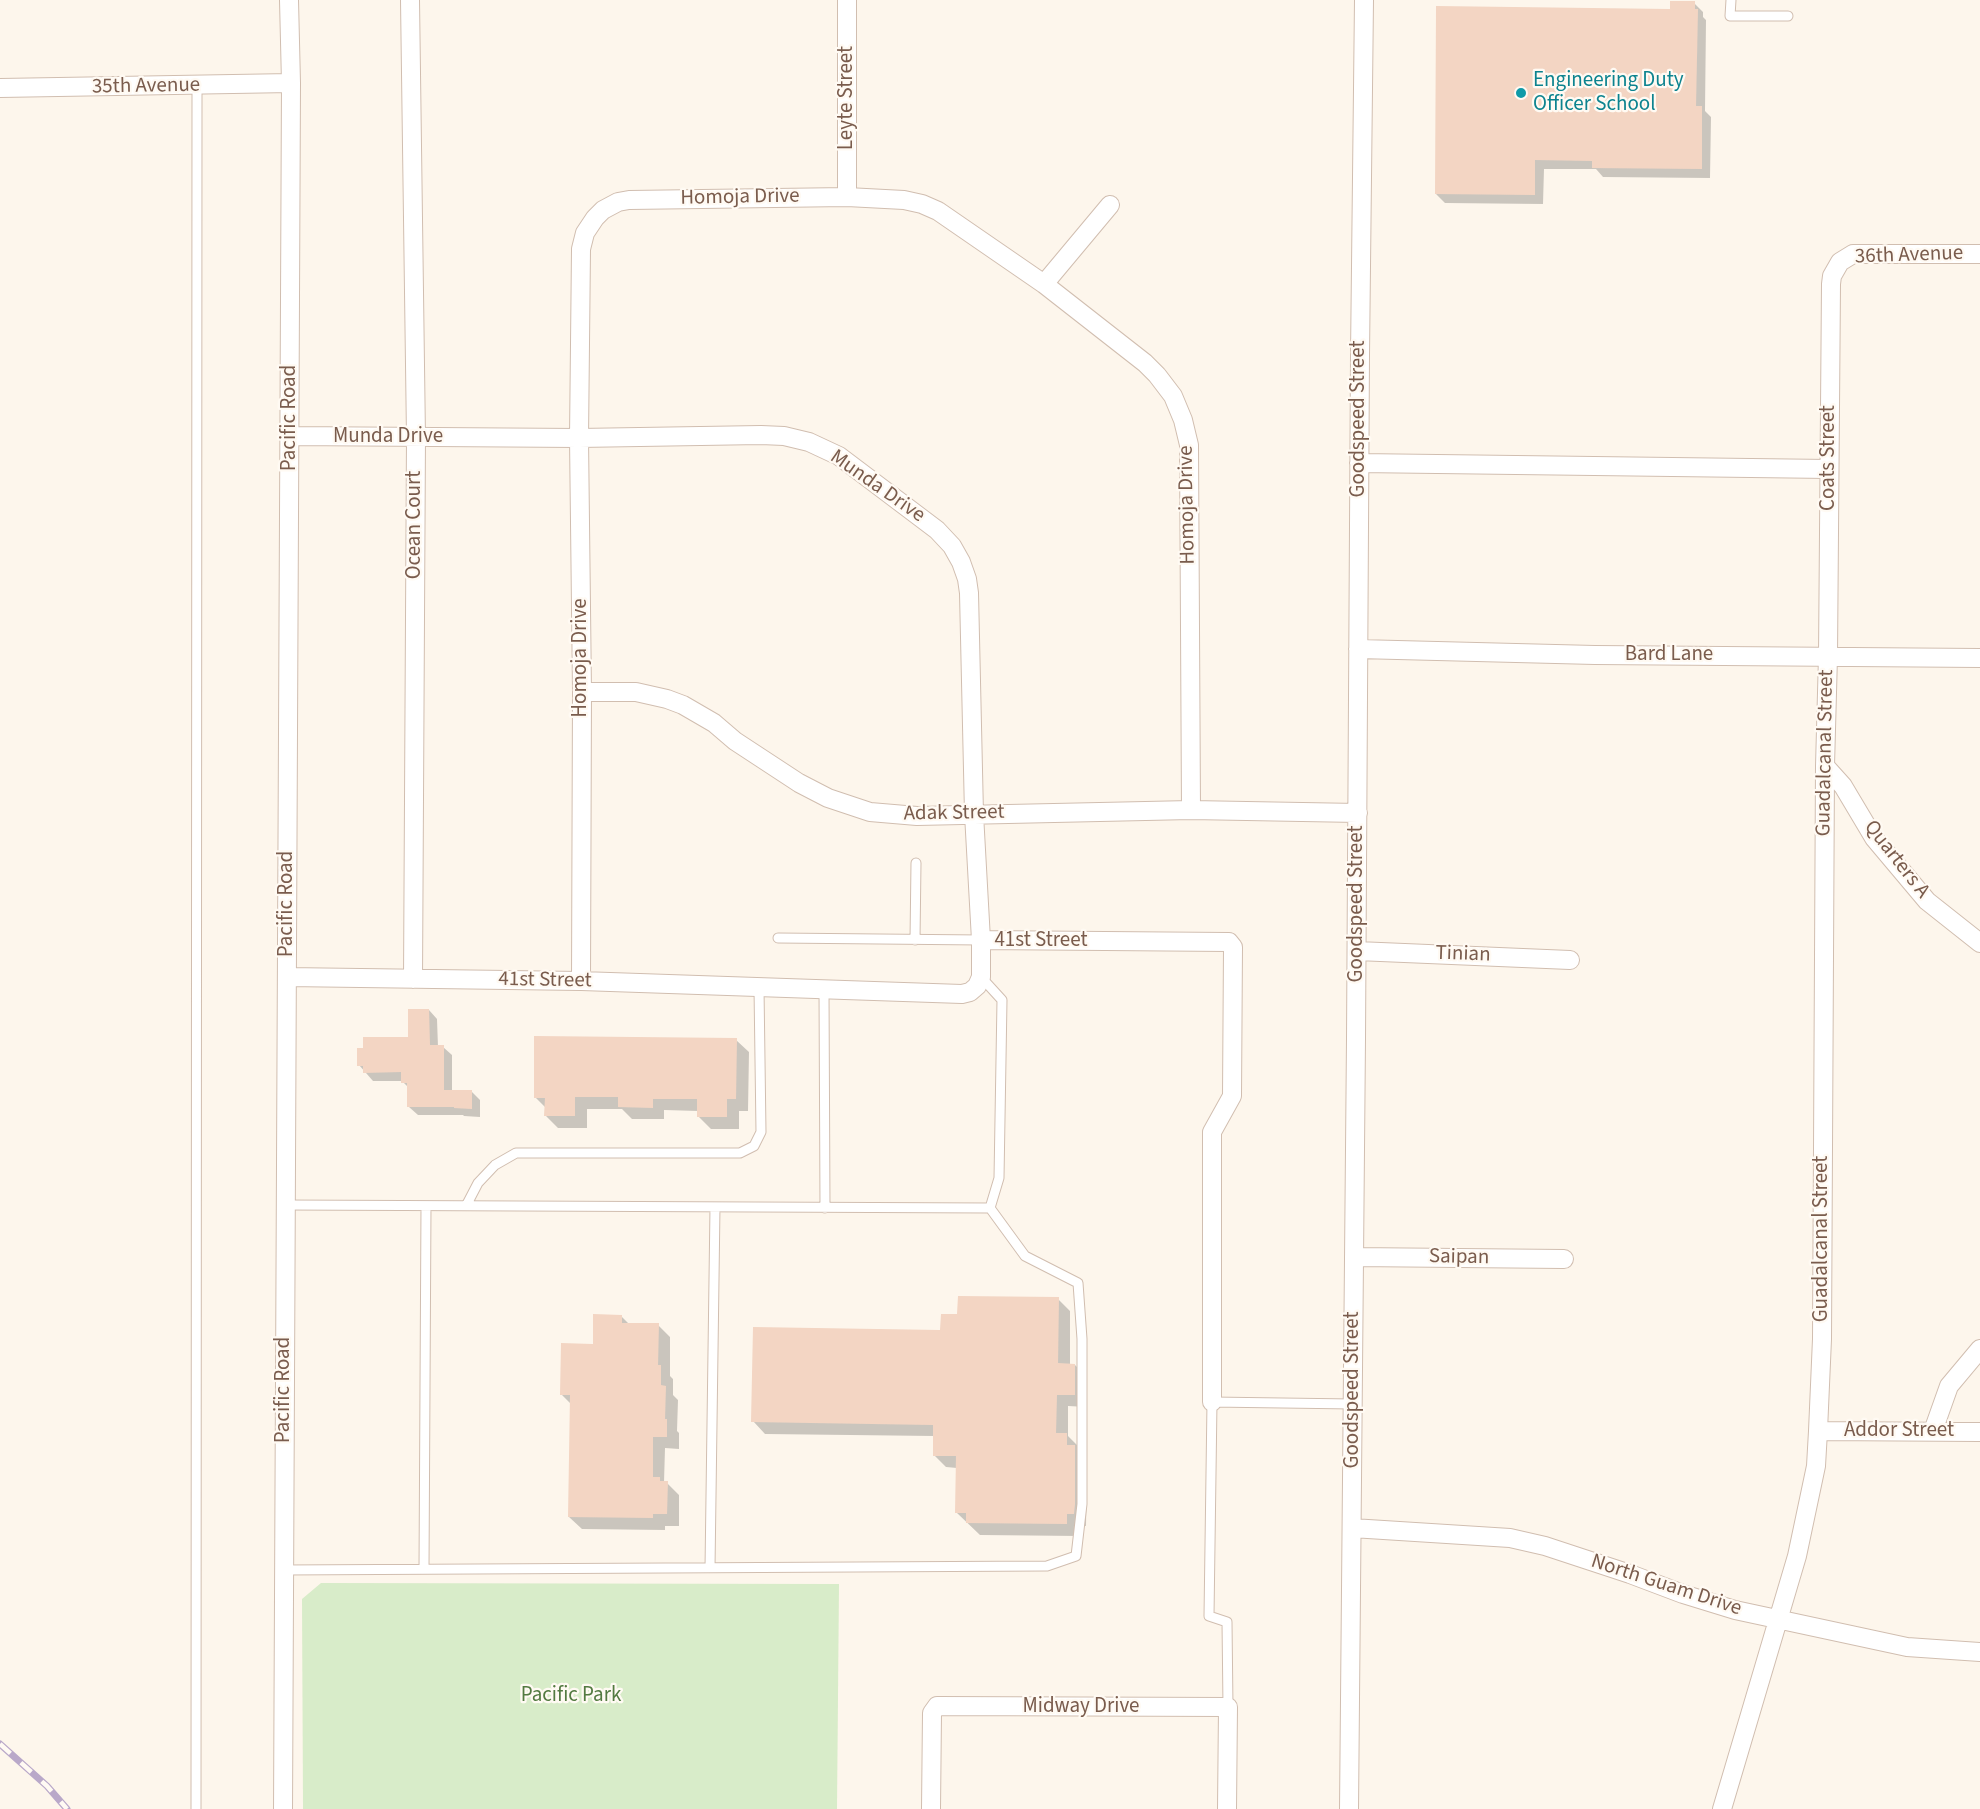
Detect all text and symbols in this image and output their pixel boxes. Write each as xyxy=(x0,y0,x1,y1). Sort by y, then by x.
street label: Leyte Street xyxy=(834,46,860,150)
place label: Engineering Duty Officer School xyxy=(1533,68,1684,118)
street label: 35th Avenue xyxy=(92,73,200,101)
marker: Engineering Duty Officer School xyxy=(1514,86,1528,100)
street label: Homoja Drive xyxy=(680,184,800,212)
street label: 36th Avenue xyxy=(1854,242,1964,270)
street label: Goodspeed Street xyxy=(1346,340,1372,498)
street label: Pacific Road xyxy=(277,365,303,471)
street label: Coats Street xyxy=(1816,405,1842,511)
street label: Munda Drive xyxy=(333,424,443,450)
street label: Munda Drive xyxy=(825,445,929,529)
street label: Homoja Drive xyxy=(1174,445,1202,565)
street label: Ocean Court xyxy=(402,471,428,579)
street label: Homoja Drive xyxy=(568,598,594,718)
street label: Bard Lane xyxy=(1625,642,1713,668)
street label: Guadalcanal Street xyxy=(1812,669,1840,837)
street label: Adak Street xyxy=(903,801,1005,827)
street label: Quarters A xyxy=(1858,816,1934,904)
street label: Goodspeed Street xyxy=(1344,825,1370,983)
street label: Pacific Road xyxy=(274,851,300,957)
street label: 41st Street xyxy=(994,928,1088,954)
street label: Tinian xyxy=(1435,941,1491,969)
street label: 41st Street xyxy=(498,968,592,994)
street label: Guadalcanal Street xyxy=(1809,1156,1835,1322)
street label: Saipan xyxy=(1429,1245,1489,1271)
street label: Goodspeed Street xyxy=(1340,1311,1366,1469)
street label: Pacific Road xyxy=(271,1337,297,1443)
street label: Addor Street xyxy=(1844,1418,1954,1444)
street label: North Guam Drive xyxy=(1587,1550,1745,1622)
park label: Pacific Park xyxy=(521,1683,621,1709)
street label: Midway Drive xyxy=(1022,1694,1140,1720)

